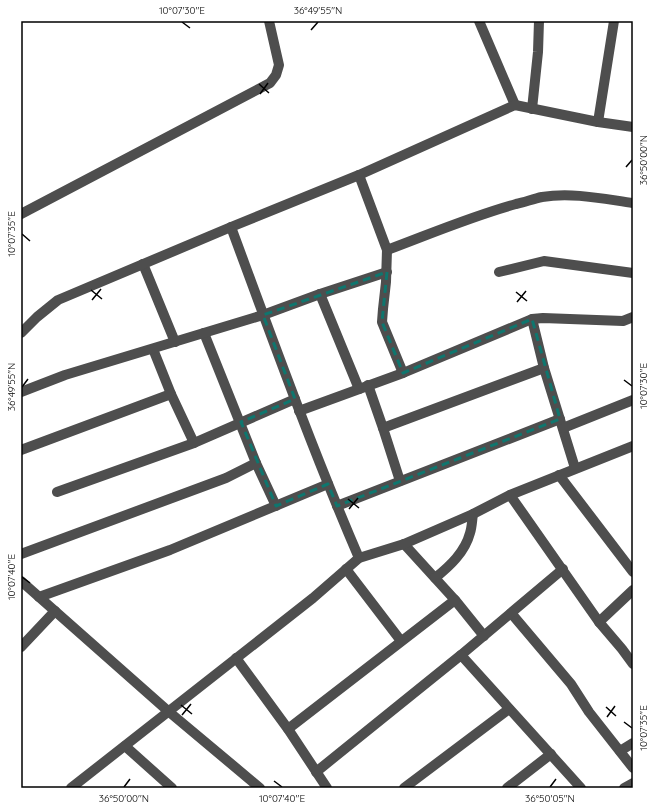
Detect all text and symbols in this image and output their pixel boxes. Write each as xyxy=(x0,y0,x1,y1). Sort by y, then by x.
text: 10°07'30"E xyxy=(159,4,205,17)
text: 36°49'55"N xyxy=(294,4,342,17)
text: 36°50'00"N xyxy=(637,135,650,185)
text: 10°07'35"E xyxy=(5,211,18,257)
text: 36°49'55"N xyxy=(5,363,18,411)
text: 10°07'30"E xyxy=(637,363,650,409)
text: 10°07'40"E xyxy=(5,554,18,600)
text: 10°07'35"E xyxy=(637,705,650,751)
text: 36°50'00"N xyxy=(99,792,149,805)
text: 10°07'40"E xyxy=(259,792,305,805)
text: 36°50'05"N xyxy=(525,792,575,805)

